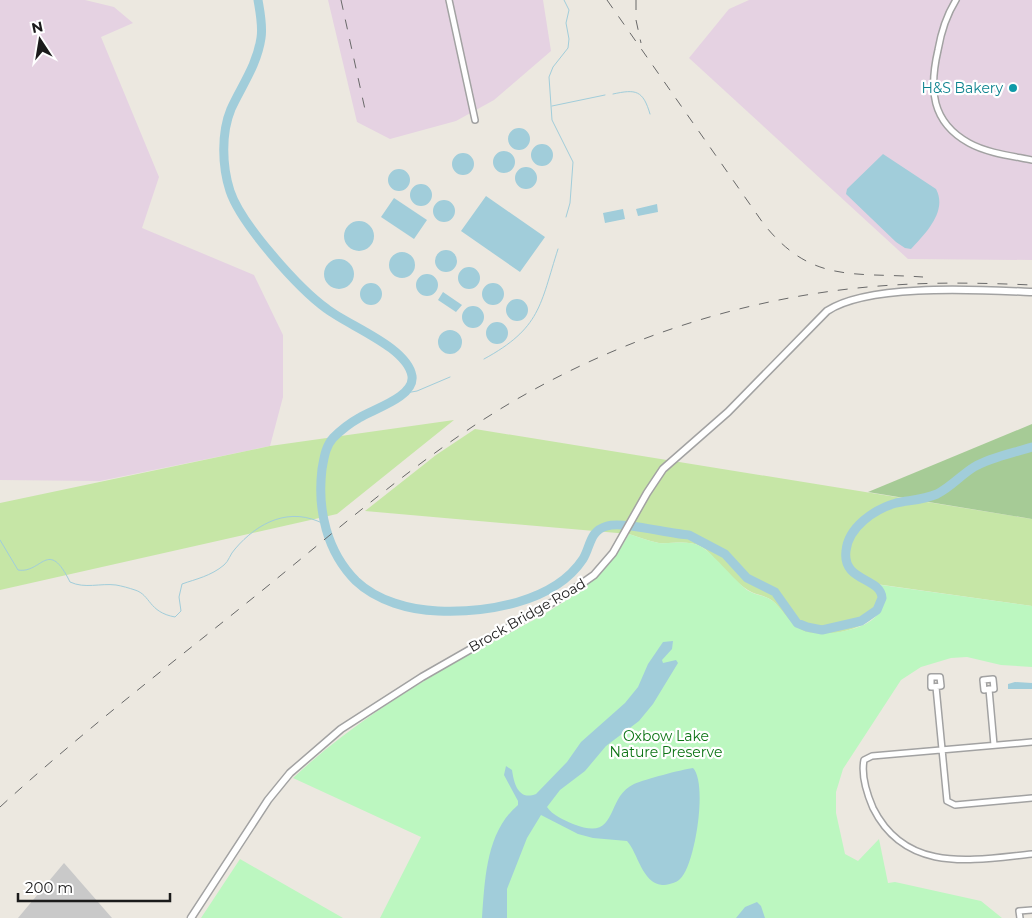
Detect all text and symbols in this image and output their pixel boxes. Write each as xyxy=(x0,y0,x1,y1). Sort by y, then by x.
north arrow xyxy=(15,15,65,65)
text: N xyxy=(30,17,45,37)
place label: H&S Bakery xyxy=(922,79,1003,97)
marker: H&S Bakery xyxy=(1007,82,1019,94)
street label: Brock Bridge Road xyxy=(465,574,589,656)
park label: Oxbow Lake Nature Preserve xyxy=(610,727,722,761)
scale bar xyxy=(18,870,170,902)
text: 200 m xyxy=(25,878,73,897)

